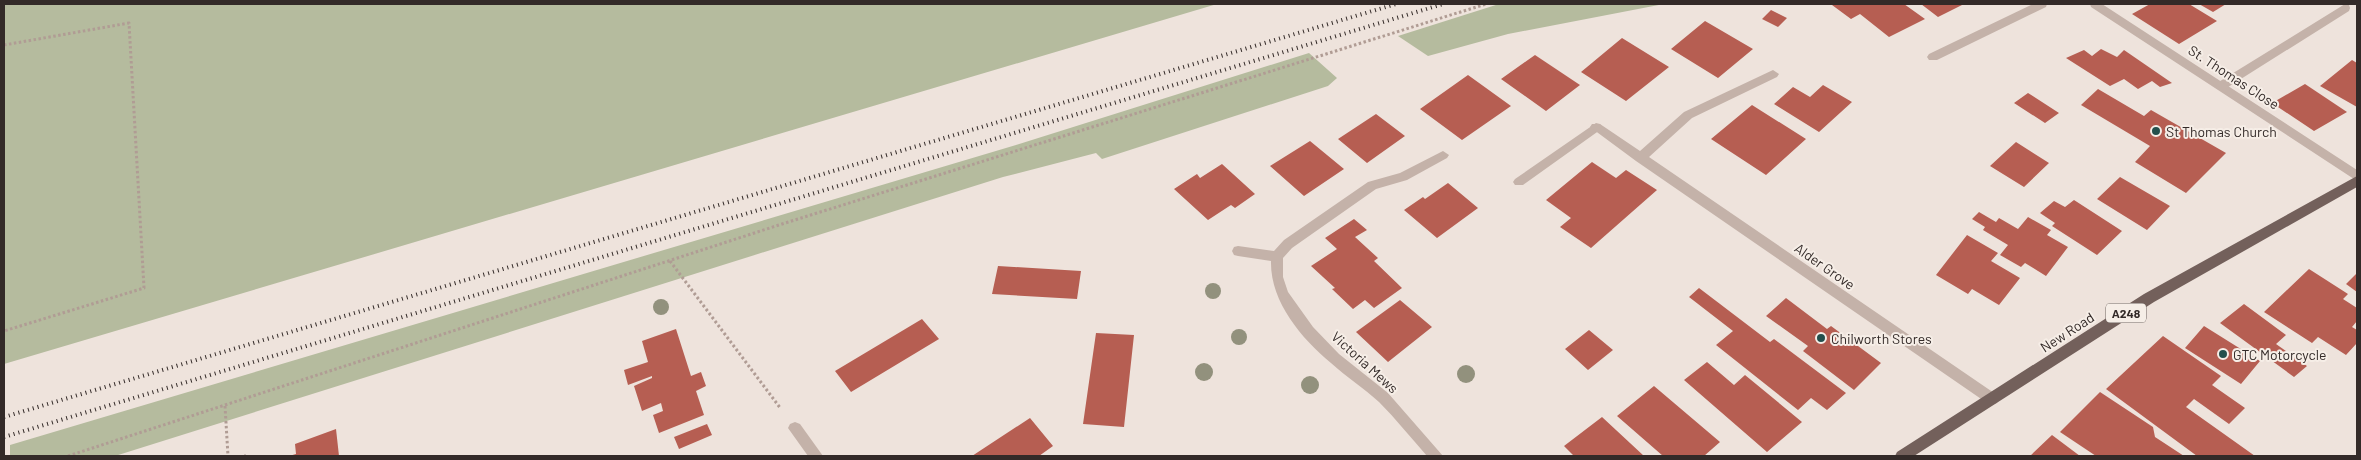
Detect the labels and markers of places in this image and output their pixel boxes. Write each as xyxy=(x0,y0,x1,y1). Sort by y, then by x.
place label: St Thomas Church xyxy=(2166,123,2277,140)
marker: St Thomas Church xyxy=(2150,125,2162,137)
place label: Chilworth Stores xyxy=(1831,330,1932,347)
marker: Chilworth Stores xyxy=(1815,332,1827,344)
place label: GTC Motorcycle xyxy=(2233,346,2327,363)
marker: GTC Motorcycle xyxy=(2217,348,2229,360)

